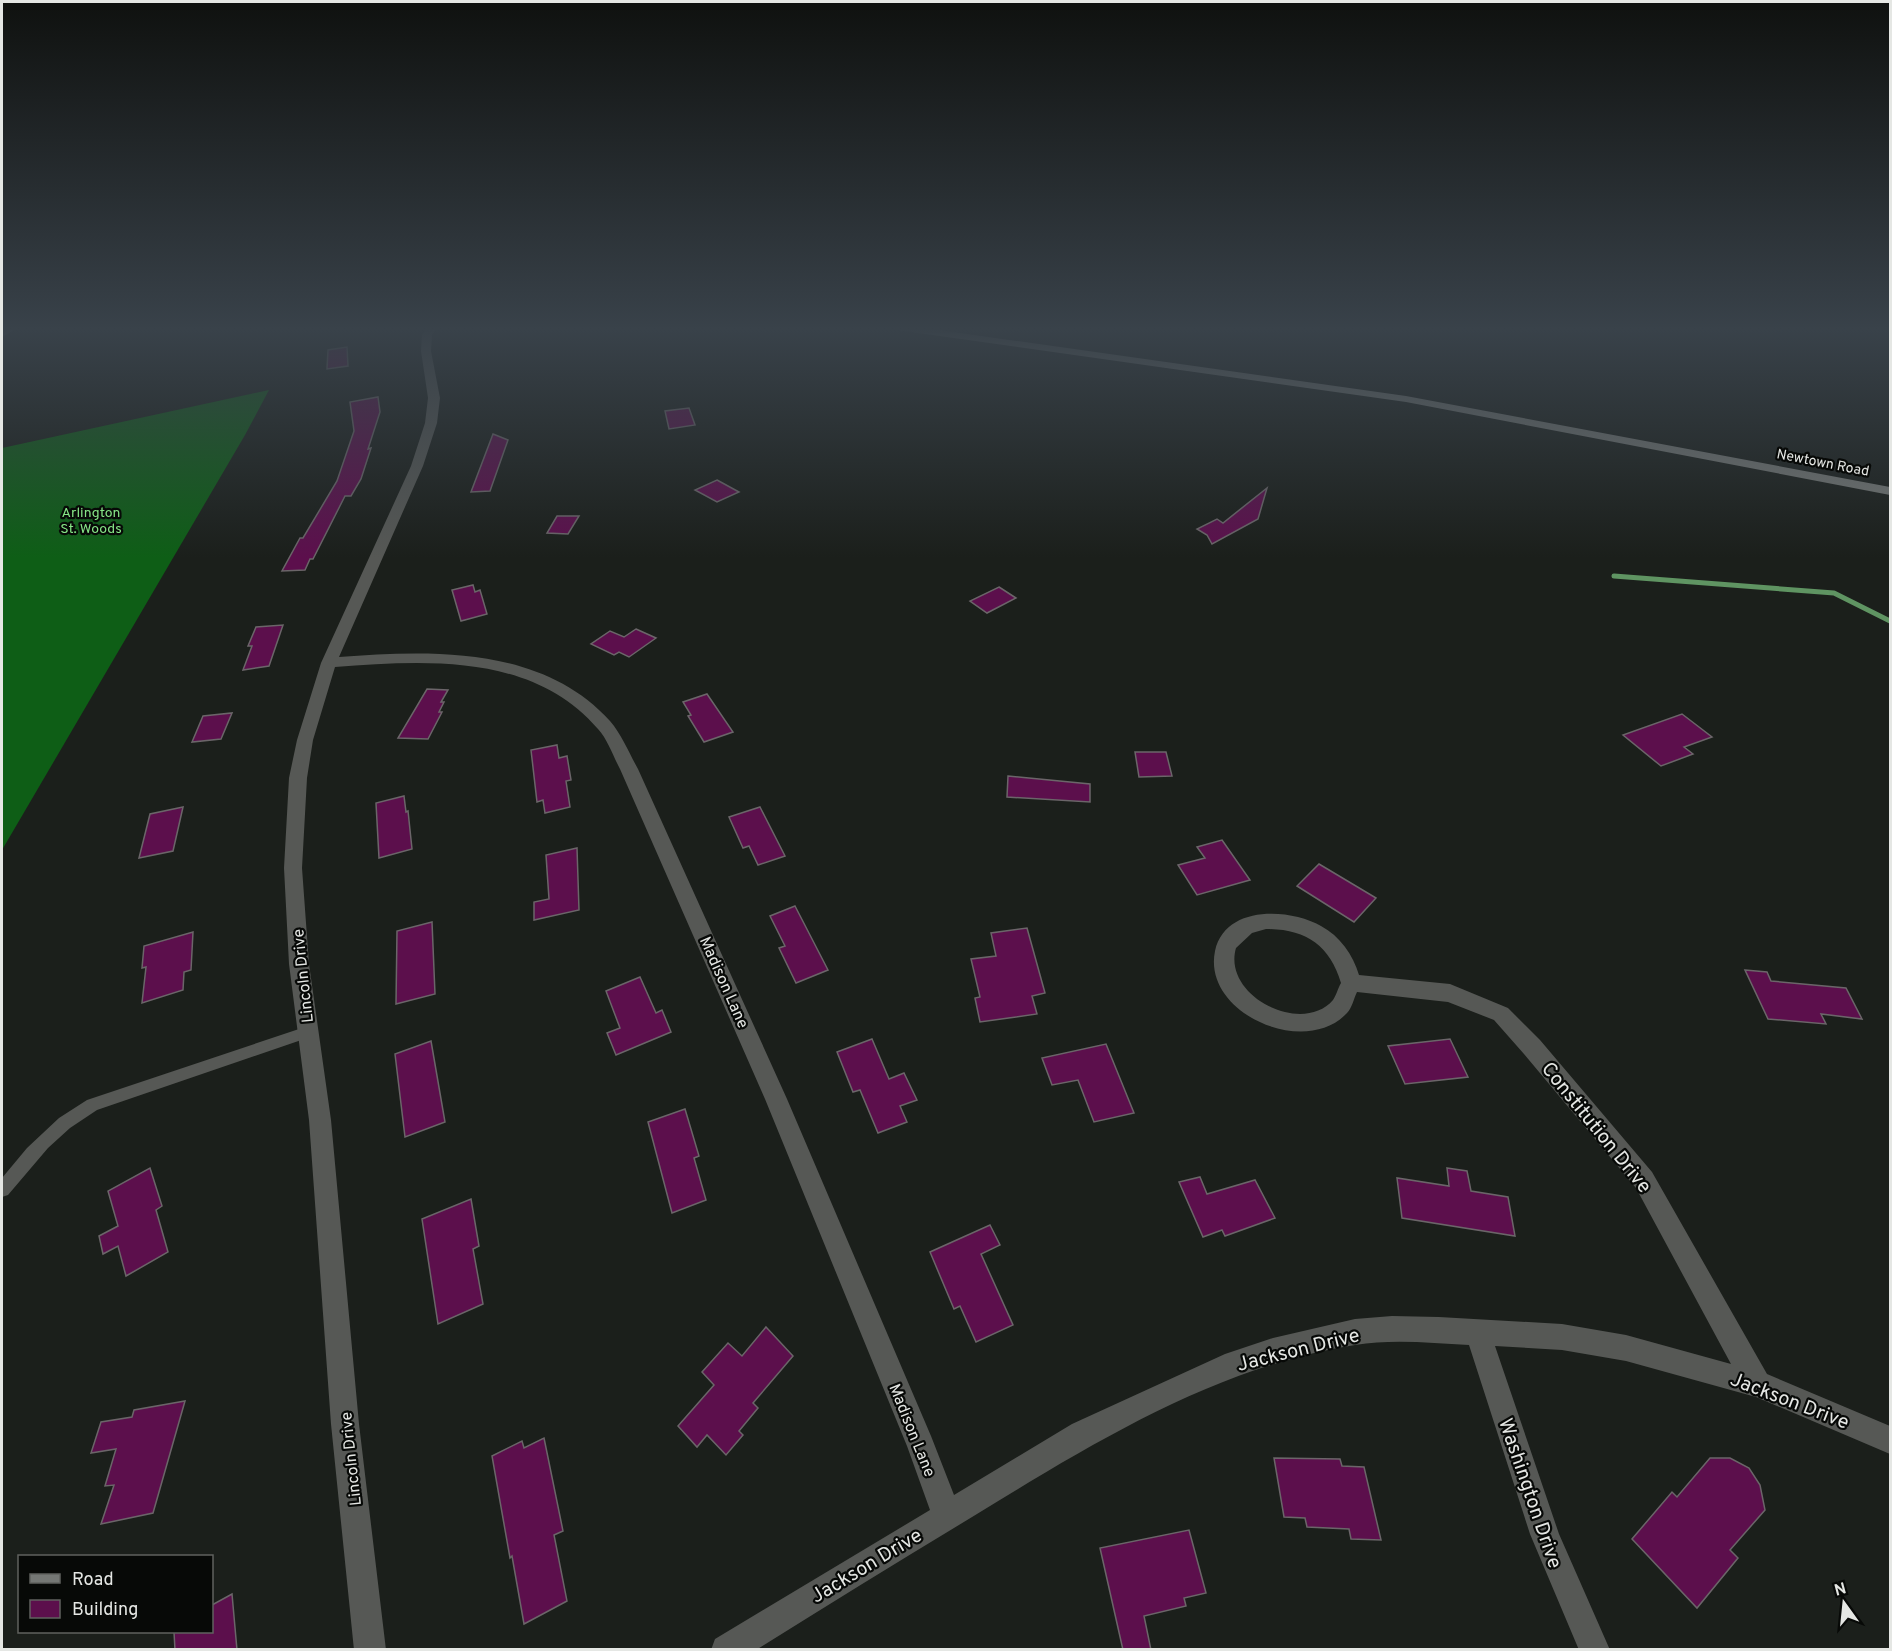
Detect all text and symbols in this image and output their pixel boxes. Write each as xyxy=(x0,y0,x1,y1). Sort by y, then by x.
street label: Newtown Road xyxy=(1775,446,1870,481)
park label: Arlington St. Woods xyxy=(60,505,122,538)
street label: Lincoln Drive xyxy=(289,928,319,1024)
street label: Madison Lane xyxy=(694,934,752,1032)
street label: Constitution Drive xyxy=(1534,1057,1656,1199)
street label: Jackson Drive xyxy=(1234,1323,1363,1379)
street label: Jackson Drive xyxy=(1726,1367,1853,1436)
street label: Madison Lane xyxy=(883,1381,939,1480)
street label: Lincoln Drive xyxy=(337,1411,367,1507)
street label: Washington Drive xyxy=(1491,1415,1567,1572)
street label: Jackson Drive xyxy=(807,1523,928,1610)
legend xyxy=(18,1555,213,1633)
text: Road xyxy=(72,1569,114,1592)
north arrow xyxy=(1814,1573,1874,1633)
text: N xyxy=(1832,1579,1849,1602)
text: Building xyxy=(72,1599,138,1622)

